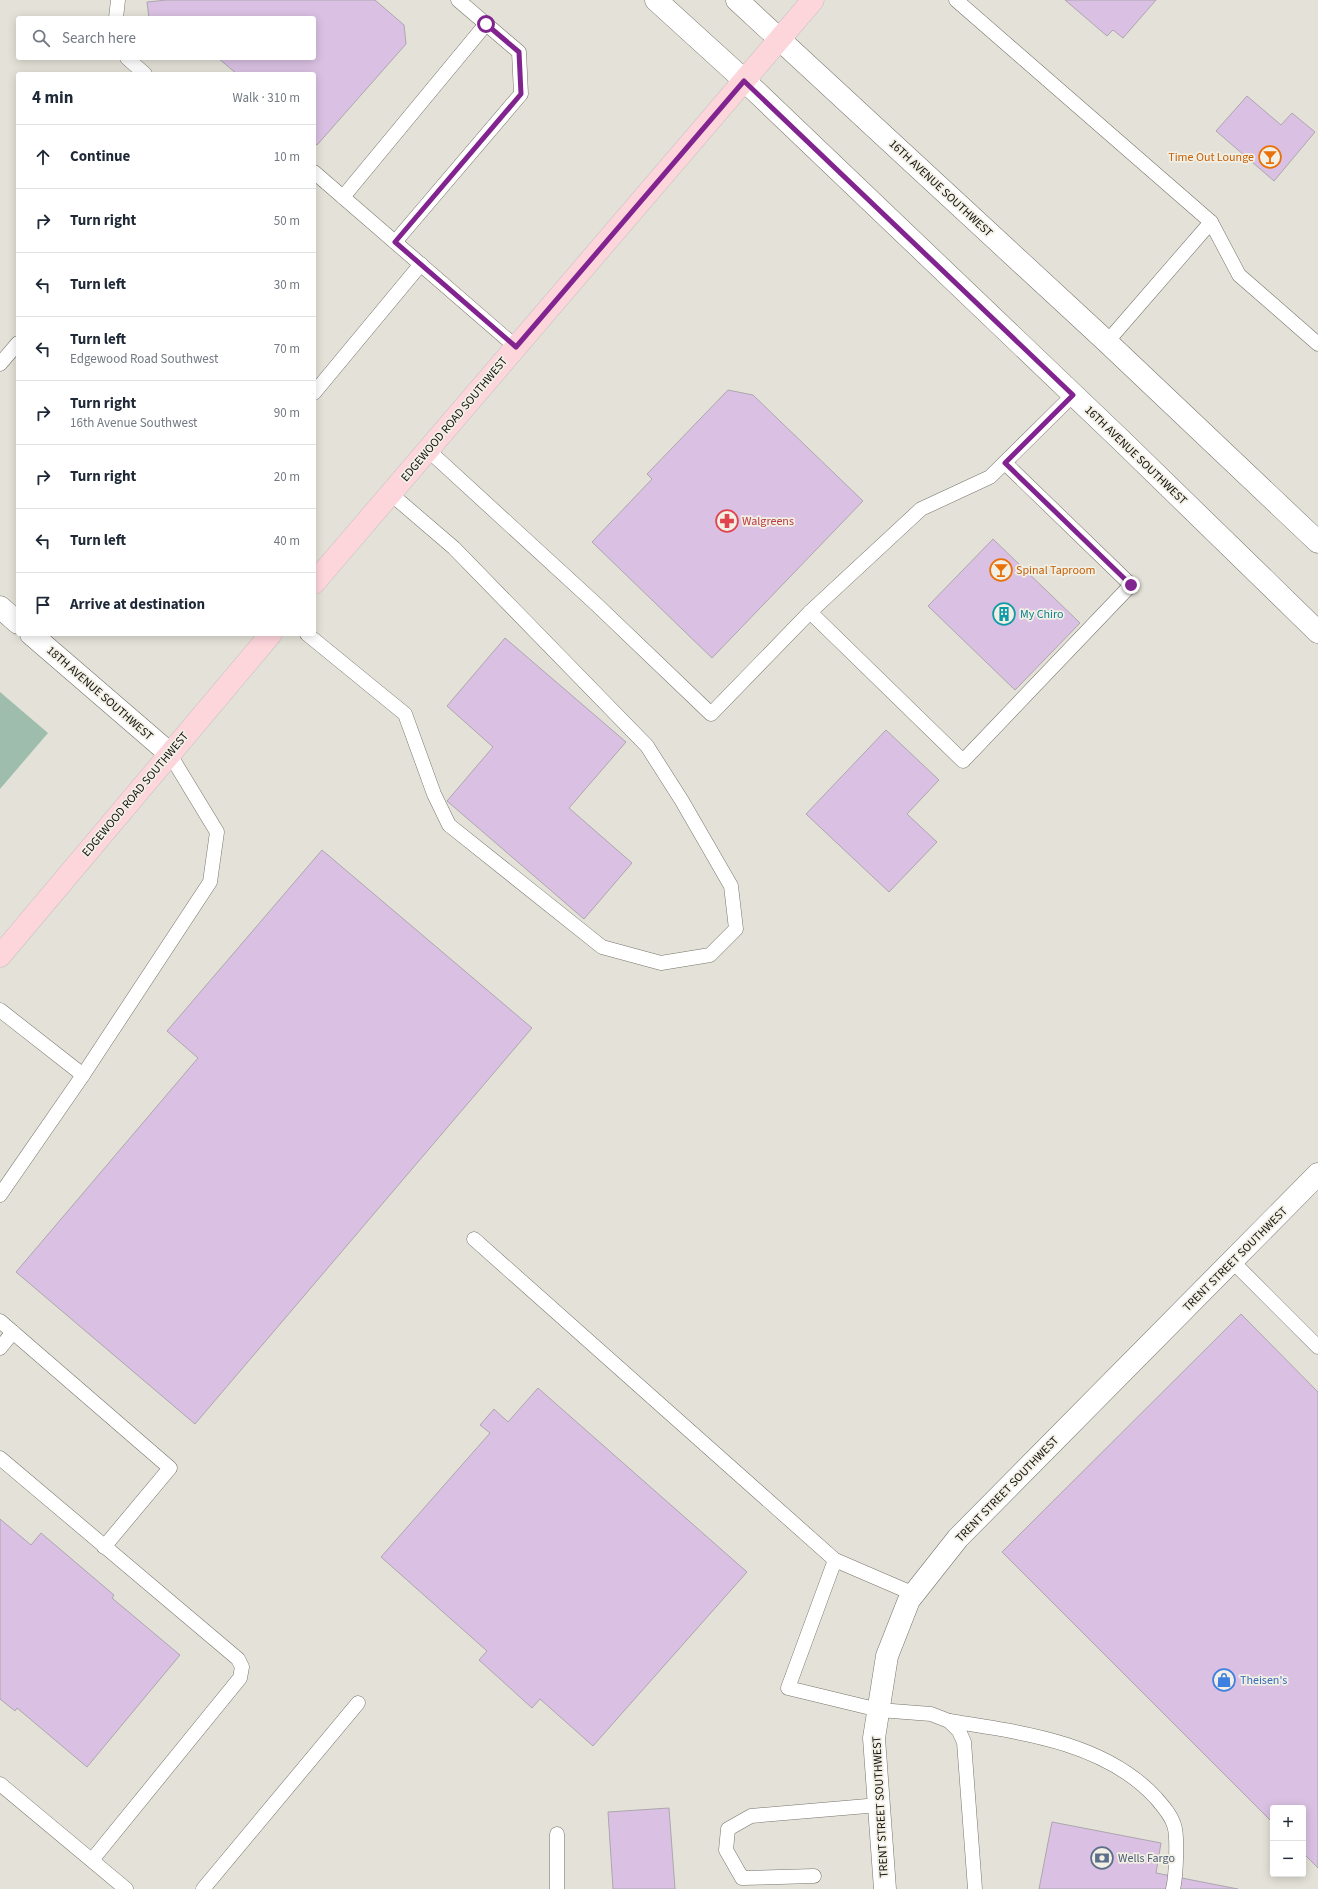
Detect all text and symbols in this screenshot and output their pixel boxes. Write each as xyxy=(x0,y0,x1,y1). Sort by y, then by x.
route start xyxy=(477,15,495,33)
search box xyxy=(16,16,316,60)
icon: search xyxy=(30,27,52,49)
text: Search here xyxy=(62,28,136,49)
text: 4 min xyxy=(32,86,73,110)
text: Walk · 310 m xyxy=(232,89,300,107)
street label: 16TH AVENUE SOUTHWEST xyxy=(885,136,997,241)
bar icon: Time Out Lounge xyxy=(1257,144,1283,170)
icon: ahead xyxy=(32,146,54,168)
text: Continue xyxy=(70,146,130,167)
text: 10 m xyxy=(274,148,300,166)
place label: Time Out Lounge xyxy=(1168,149,1254,166)
icon: right xyxy=(32,210,54,232)
text: Turn right xyxy=(70,210,136,231)
text: 50 m xyxy=(274,212,300,230)
icon: left xyxy=(32,274,54,296)
text: Turn left xyxy=(70,274,126,295)
text: 30 m xyxy=(274,276,300,294)
text: Turn left xyxy=(70,329,126,350)
icon: left xyxy=(32,338,54,360)
text: 70 m xyxy=(274,340,300,358)
text: Edgewood Road Southwest xyxy=(70,350,218,368)
street label: EDGEWOOD ROAD SOUTHWEST xyxy=(397,353,512,485)
text: Turn right xyxy=(70,393,136,414)
icon: right xyxy=(32,402,54,424)
street label: 16TH AVENUE SOUTHWEST xyxy=(1081,402,1191,509)
text: 90 m xyxy=(274,404,300,422)
text: 16th Avenue Southwest xyxy=(70,414,198,432)
icon: right xyxy=(32,466,54,488)
text: Turn right xyxy=(70,466,136,487)
text: 20 m xyxy=(274,468,300,486)
pharmacy icon: Walgreens xyxy=(714,508,740,534)
place label: Walgreens xyxy=(742,513,794,530)
icon: left xyxy=(32,530,54,552)
text: Turn left xyxy=(70,530,126,551)
text: 40 m xyxy=(274,532,300,550)
bar icon: Spinal Taproom xyxy=(988,557,1014,583)
place label: Spinal Taproom xyxy=(1016,562,1095,579)
route end xyxy=(1122,576,1140,594)
icon: arrive xyxy=(32,594,54,616)
text: Arrive at destination xyxy=(70,594,205,615)
building icon: My Chiro xyxy=(991,601,1017,627)
place label: My Chiro xyxy=(1020,606,1064,623)
street label: 18TH AVENUE SOUTHWEST xyxy=(43,642,157,745)
street label: EDGEWOOD ROAD SOUTHWEST xyxy=(78,728,193,860)
street label: TRENT STREET SOUTHWEST xyxy=(1179,1203,1292,1316)
street label: TRENT STREET SOUTHWEST xyxy=(952,1432,1063,1546)
shop icon: Theisen's xyxy=(1211,1667,1237,1693)
place label: Theisen's xyxy=(1240,1672,1287,1689)
street label: TRENT STREET SOUTHWEST xyxy=(868,1735,893,1878)
map controls xyxy=(1270,1805,1306,1877)
button: + xyxy=(1270,1805,1306,1841)
button: − xyxy=(1270,1841,1306,1877)
bank icon: Wells Fargo xyxy=(1089,1845,1115,1871)
place label: Wells Fargo xyxy=(1118,1850,1175,1867)

